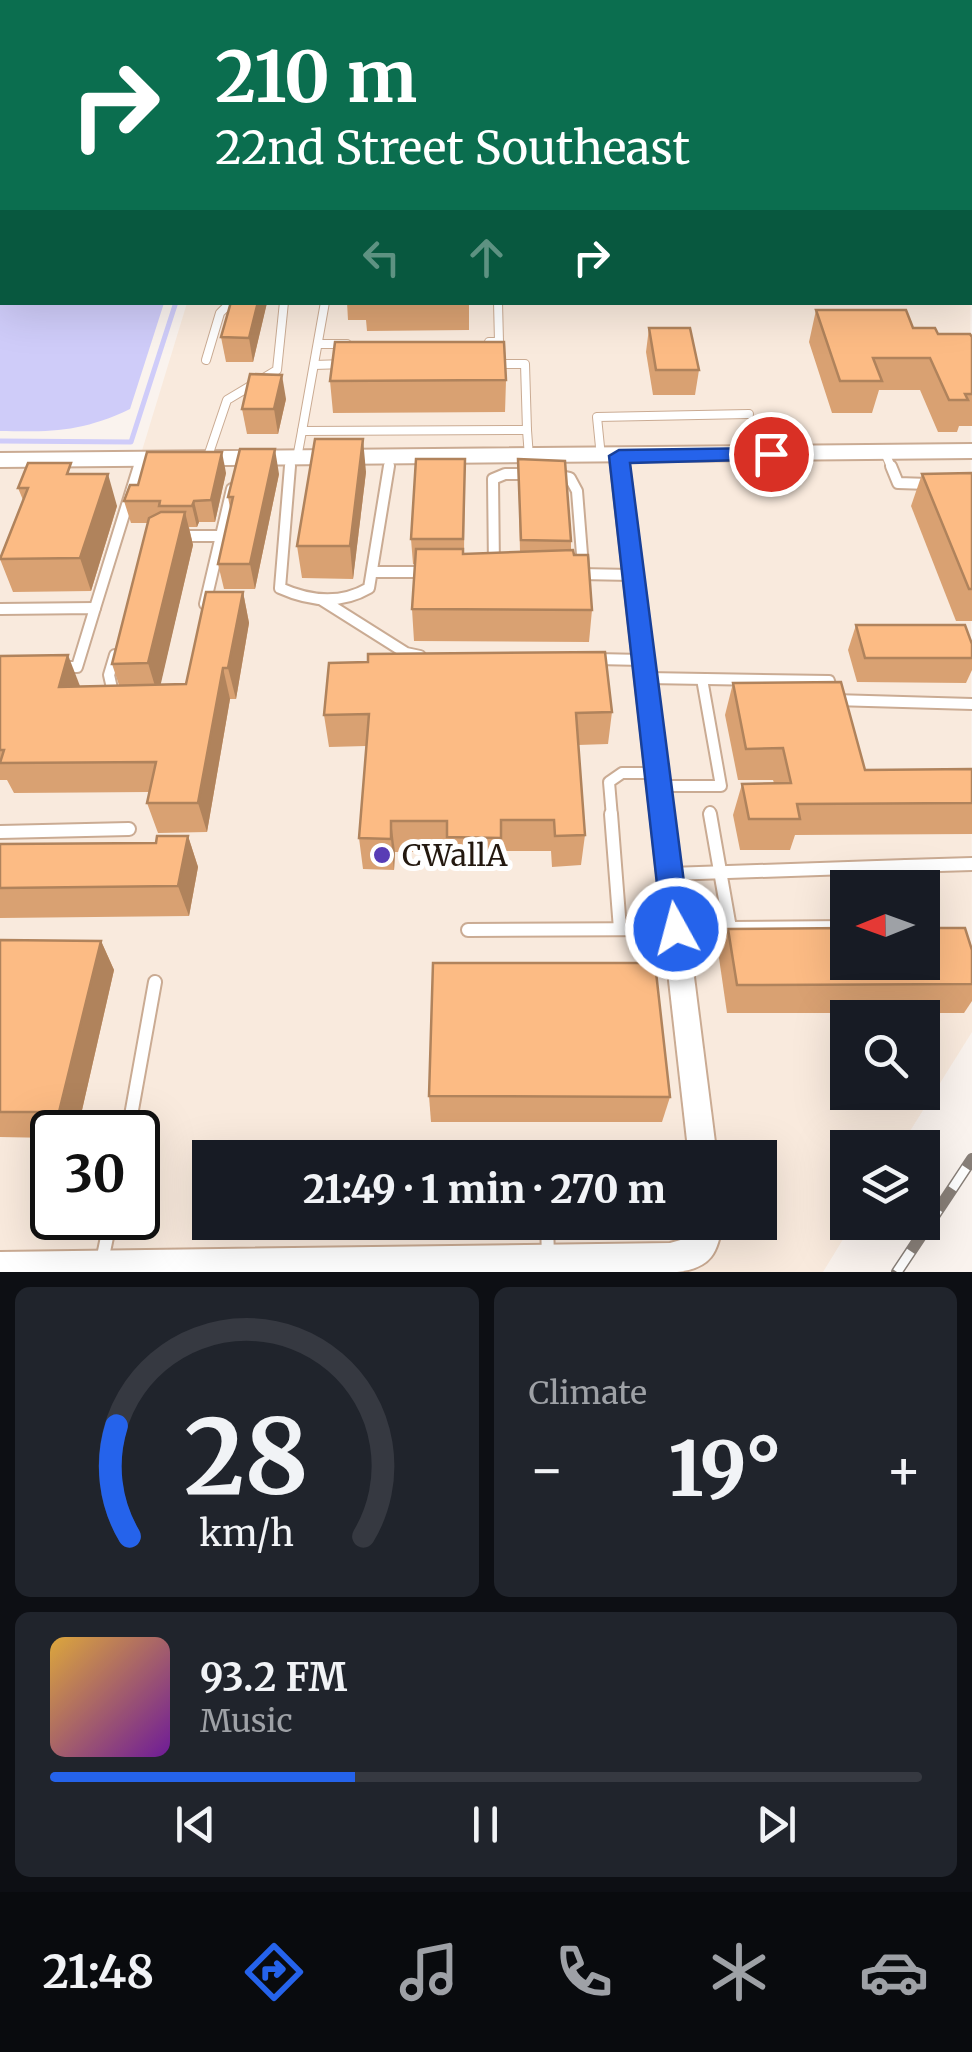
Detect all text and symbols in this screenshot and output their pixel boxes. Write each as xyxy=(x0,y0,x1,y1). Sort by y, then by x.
text: 210 m xyxy=(215,33,417,121)
icon: right xyxy=(50,40,180,170)
text: 22nd Street Southeast xyxy=(215,120,690,176)
icon: left xyxy=(354,230,409,285)
icon: ahead xyxy=(459,230,514,285)
icon: right xyxy=(564,230,619,285)
pin xyxy=(729,412,814,497)
icon: arrive xyxy=(744,427,799,482)
place label: CWallA xyxy=(402,836,508,874)
marker: CWallA xyxy=(371,844,393,866)
north arrow xyxy=(830,870,940,980)
map controls xyxy=(830,870,940,1240)
position arrow xyxy=(624,877,728,981)
button: search xyxy=(830,1000,940,1110)
speed limit sign: 30 xyxy=(30,1110,160,1240)
button: layers xyxy=(830,1130,940,1240)
text: 21:49 · 1 min · 270 m xyxy=(303,1166,666,1213)
text: Climate xyxy=(529,1373,647,1413)
text: 28 xyxy=(184,1392,309,1522)
text: 19° xyxy=(668,1422,782,1516)
text: − xyxy=(529,1435,565,1504)
text: + xyxy=(885,1435,922,1504)
text: km/h xyxy=(199,1511,294,1556)
text: 93.2 FM xyxy=(200,1654,347,1701)
text: Music xyxy=(200,1701,293,1741)
icon: previous xyxy=(168,1797,223,1852)
icon: pause xyxy=(458,1797,513,1852)
icon: next xyxy=(749,1797,804,1852)
icon: directions xyxy=(239,1937,309,2007)
icon: music xyxy=(394,1937,464,2007)
icon: phone xyxy=(549,1937,619,2007)
icon: climate xyxy=(704,1937,774,2007)
icon: car xyxy=(859,1937,929,2007)
text: 21:48 xyxy=(43,1944,154,2000)

